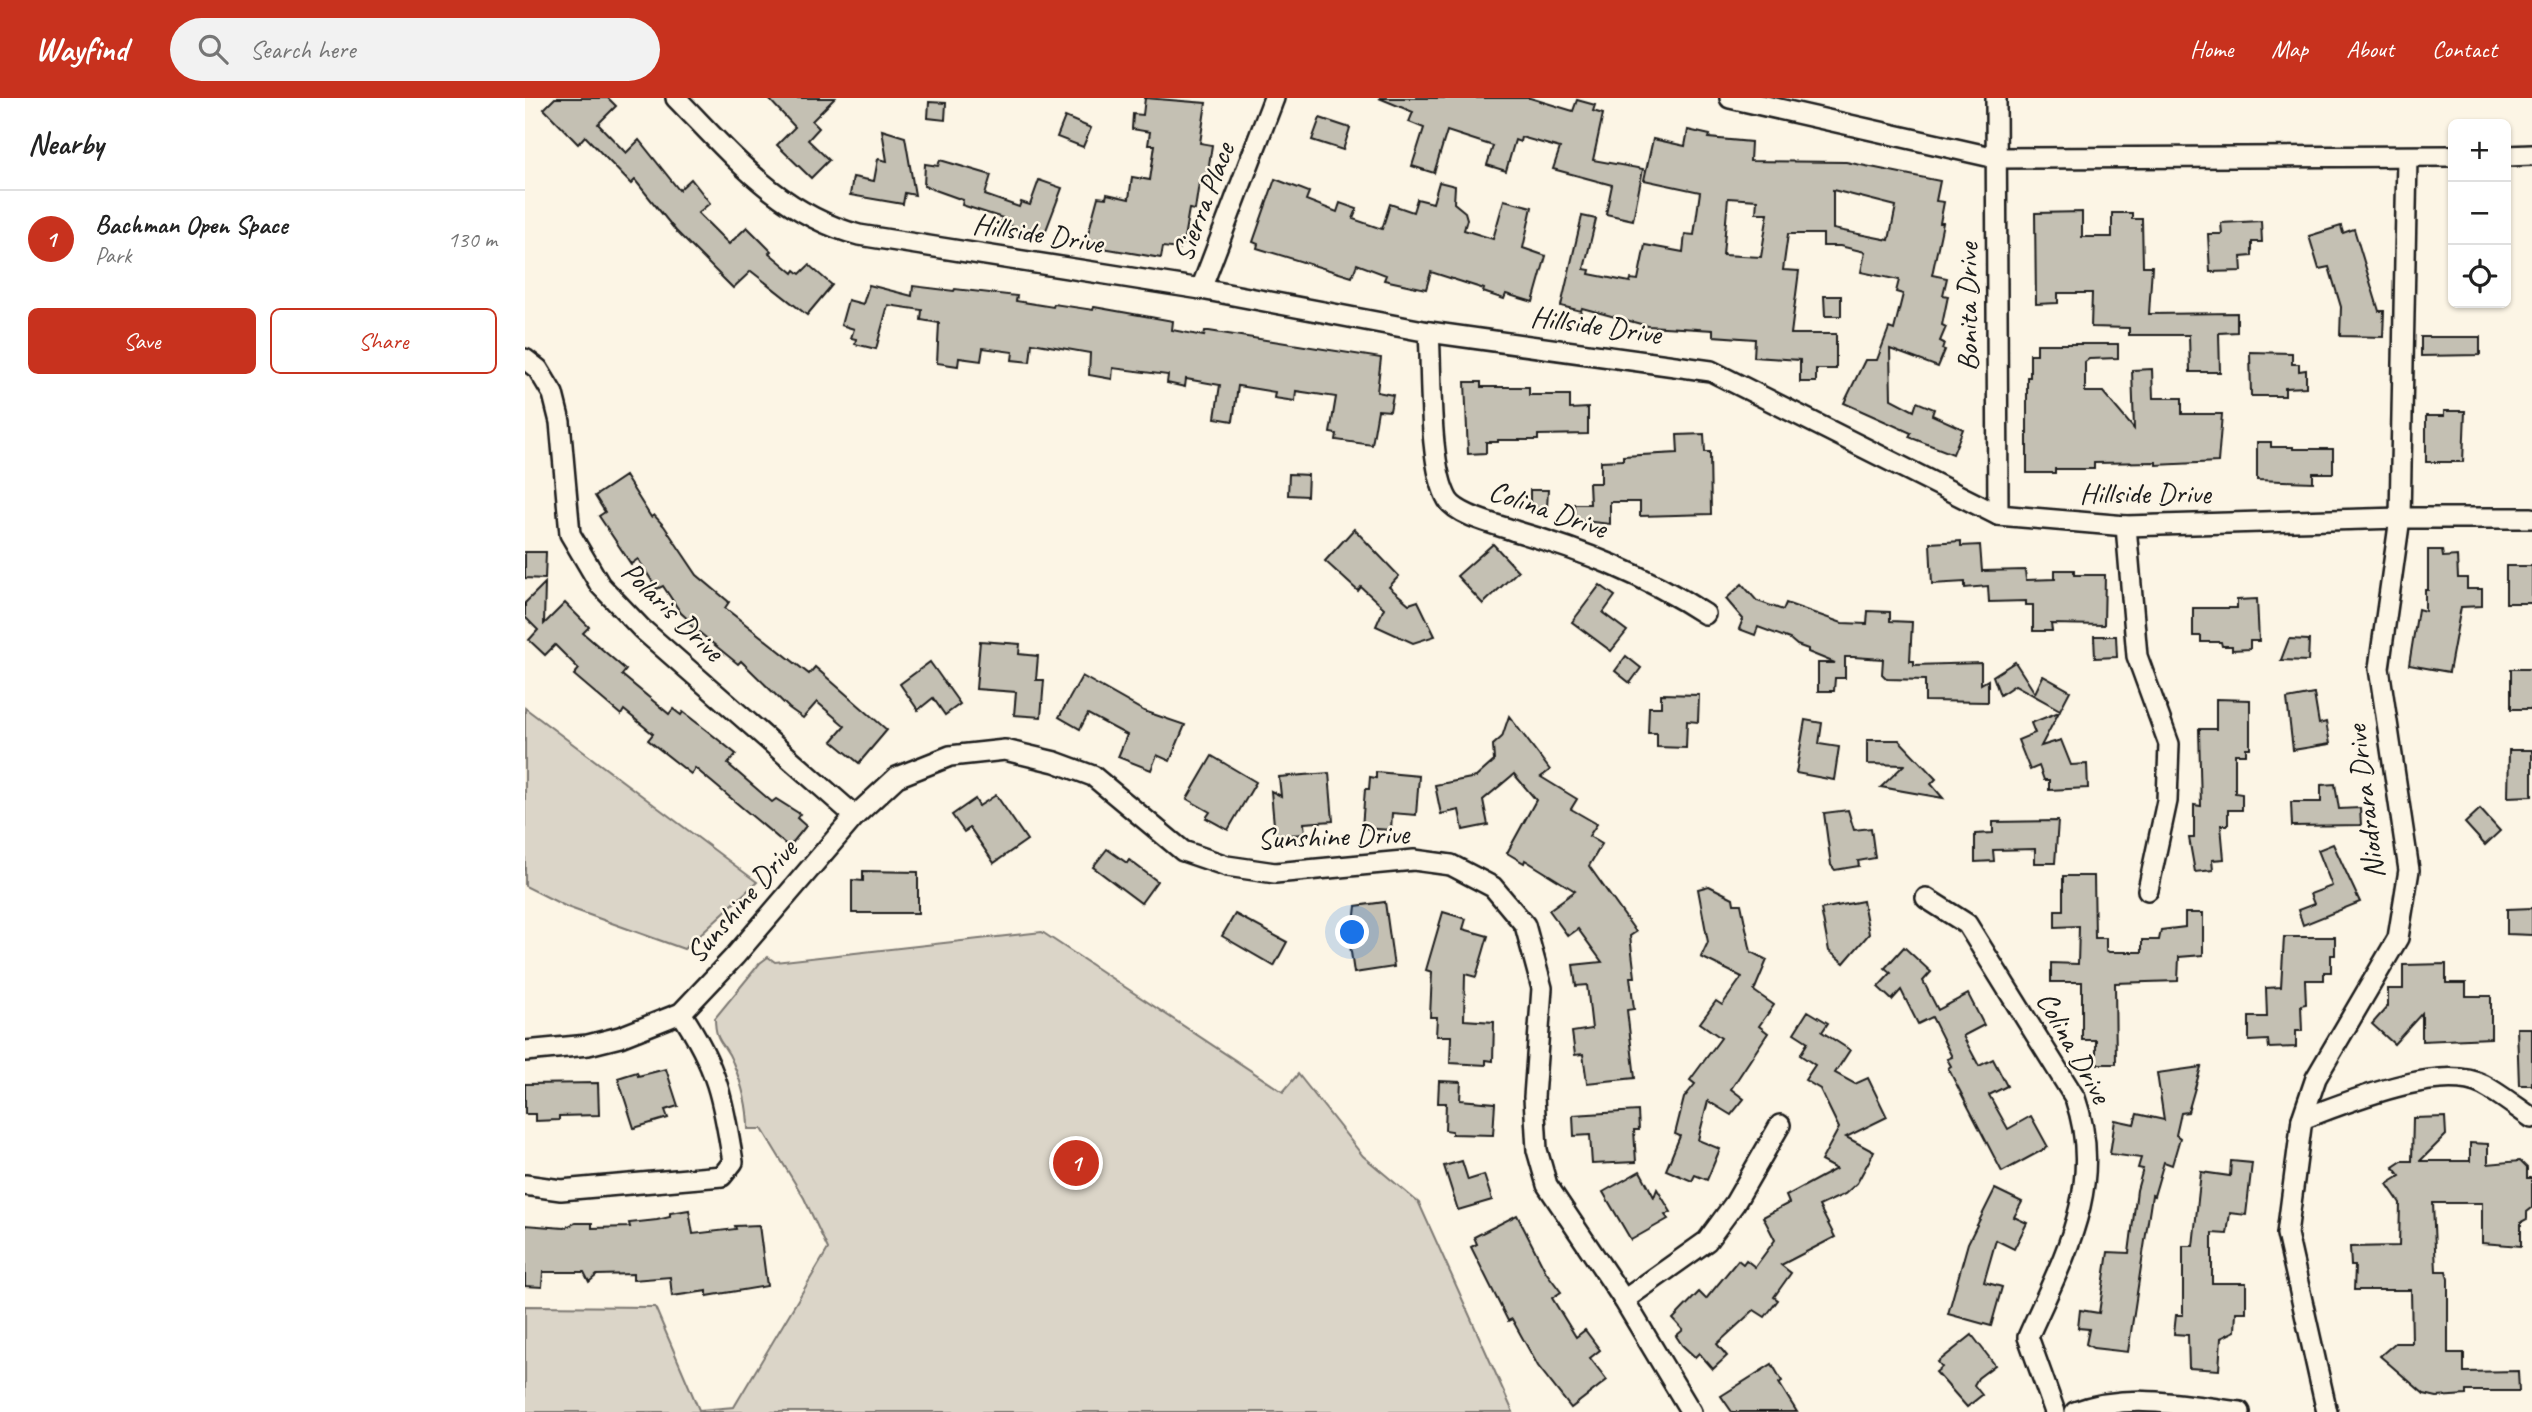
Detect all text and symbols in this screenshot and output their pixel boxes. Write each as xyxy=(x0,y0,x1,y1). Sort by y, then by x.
search box xyxy=(170,18,660,81)
text: Wayfind xyxy=(35,28,128,70)
icon: search xyxy=(194,30,232,68)
text: Search here xyxy=(250,33,356,66)
text: Home xyxy=(2190,34,2233,64)
text: Map xyxy=(2271,34,2308,64)
text: About xyxy=(2346,34,2394,64)
text: Contact xyxy=(2432,34,2497,64)
map controls xyxy=(2448,119,2511,308)
button: + xyxy=(2448,119,2511,182)
text: Nearby xyxy=(28,125,104,163)
street label: Sierra Place xyxy=(1163,135,1244,267)
button: − xyxy=(2448,182,2511,245)
street label: Hillside Drive xyxy=(970,204,1108,262)
text: Bachman Open Space xyxy=(95,208,288,241)
text: 1 xyxy=(46,225,56,254)
text: 130 m xyxy=(448,225,497,254)
street label: Bonita Drive xyxy=(1948,240,1986,371)
text: Park xyxy=(95,241,131,270)
button: locate xyxy=(2448,245,2511,308)
street label: Hillside Drive xyxy=(1528,297,1666,353)
button: Save xyxy=(28,308,256,374)
button: Share xyxy=(270,308,497,374)
street label: Colina Drive xyxy=(1484,471,1614,548)
street label: Hillside Drive xyxy=(2079,474,2213,512)
street label: Polaris Drive xyxy=(614,553,734,671)
street label: Niodrara Drive xyxy=(2336,721,2393,881)
street label: Sunshine Drive xyxy=(1256,814,1412,858)
street label: Sunshine Drive xyxy=(677,829,807,971)
your location xyxy=(1335,915,1369,949)
street label: Colina Drive xyxy=(2028,984,2121,1112)
pin: 1 xyxy=(1053,1137,1099,1189)

